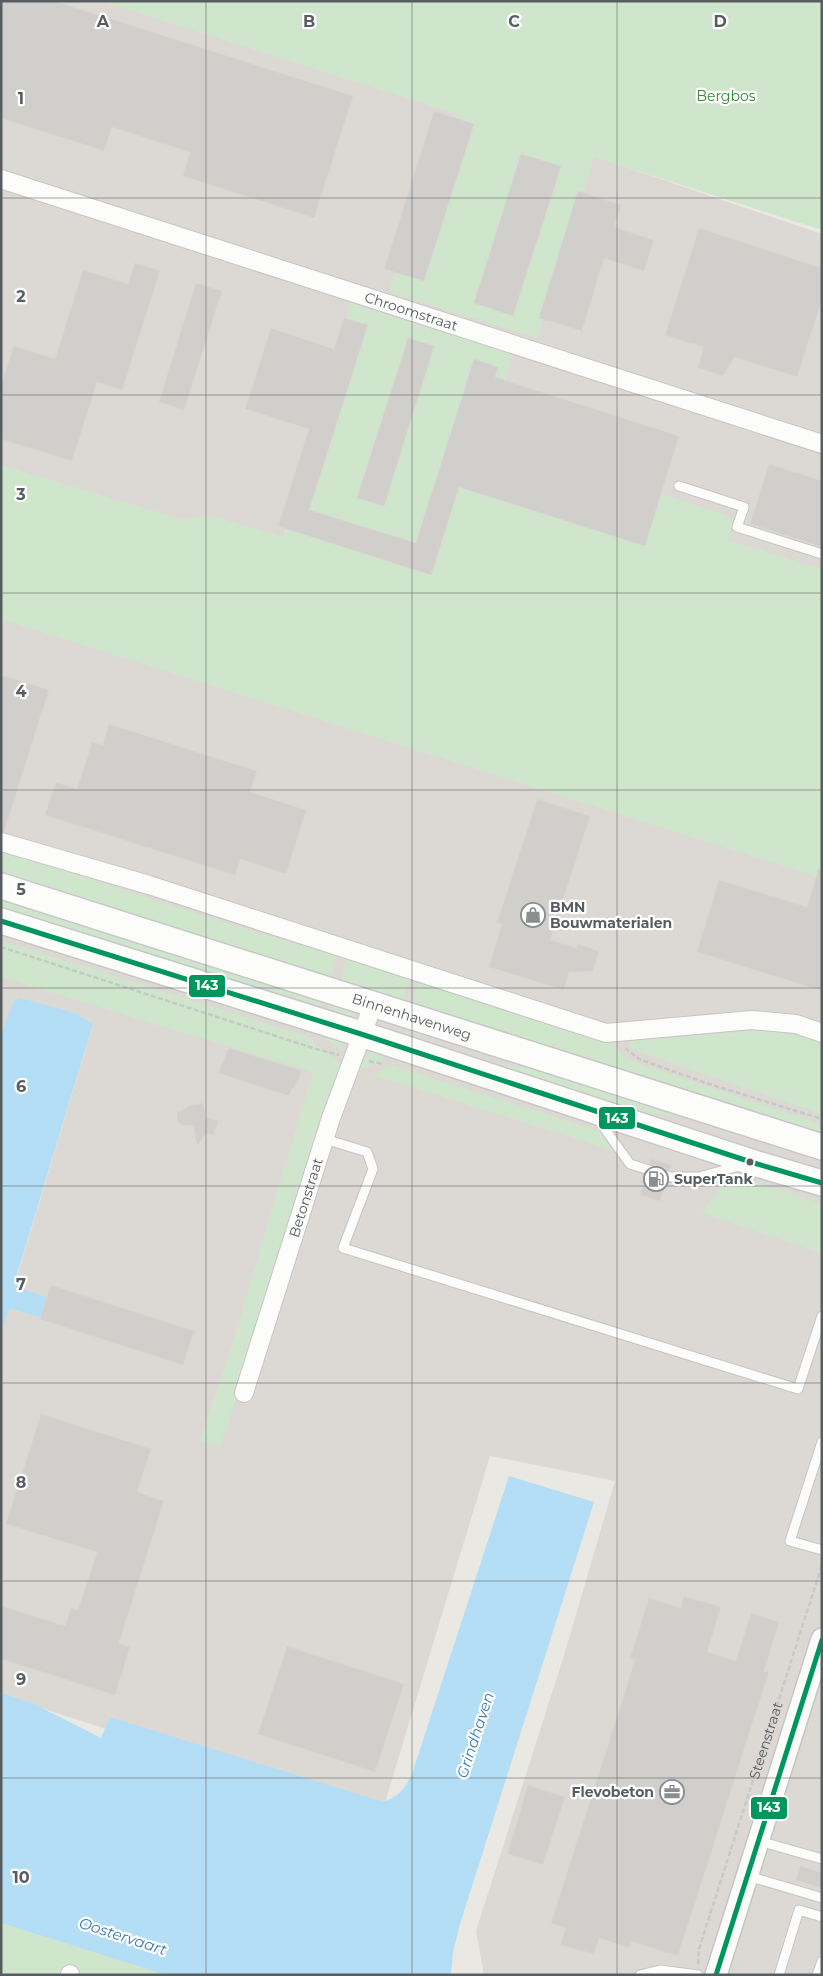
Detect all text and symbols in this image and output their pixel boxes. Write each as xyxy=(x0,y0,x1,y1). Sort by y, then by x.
text: A xyxy=(96,12,110,31)
text: B xyxy=(303,12,315,31)
text: C xyxy=(508,12,520,31)
text: D xyxy=(713,12,727,31)
park label: Bergbos xyxy=(696,87,756,105)
text: 1 xyxy=(18,89,24,108)
text: 2 xyxy=(16,287,26,306)
street label: Chroomstraat xyxy=(362,288,460,335)
text: 3 xyxy=(15,485,26,504)
text: 4 xyxy=(15,682,27,701)
text: 5 xyxy=(16,880,26,899)
place label: BMN Bouwmaterialen xyxy=(550,898,672,932)
shop icon: BMN Bouwmaterialen xyxy=(520,902,546,928)
line badge: 143 xyxy=(188,974,226,998)
text: 143 xyxy=(195,976,219,994)
street label: Binnenhavenweg xyxy=(350,989,474,1044)
text: 6 xyxy=(16,1077,26,1096)
line badge: 143 xyxy=(598,1106,636,1130)
text: 143 xyxy=(605,1109,629,1127)
street label: Betonstraat xyxy=(285,1155,327,1240)
unlabelled marker xyxy=(745,1157,755,1167)
fuel station icon: SuperTank xyxy=(643,1166,669,1192)
place label: SuperTank xyxy=(674,1170,753,1188)
text: 7 xyxy=(16,1275,26,1294)
text: 8 xyxy=(16,1473,26,1492)
text: 9 xyxy=(16,1670,26,1689)
water label: Grindhaven xyxy=(452,1690,498,1780)
street label: Steenstraat xyxy=(745,1699,787,1781)
office icon: Flevobeton xyxy=(659,1779,685,1805)
place label: Flevobeton xyxy=(572,1783,654,1801)
line badge: 143 xyxy=(750,1796,788,1820)
text: 143 xyxy=(757,1798,781,1816)
text: 10 xyxy=(12,1868,30,1887)
water label: Oostervaart xyxy=(77,1913,169,1959)

